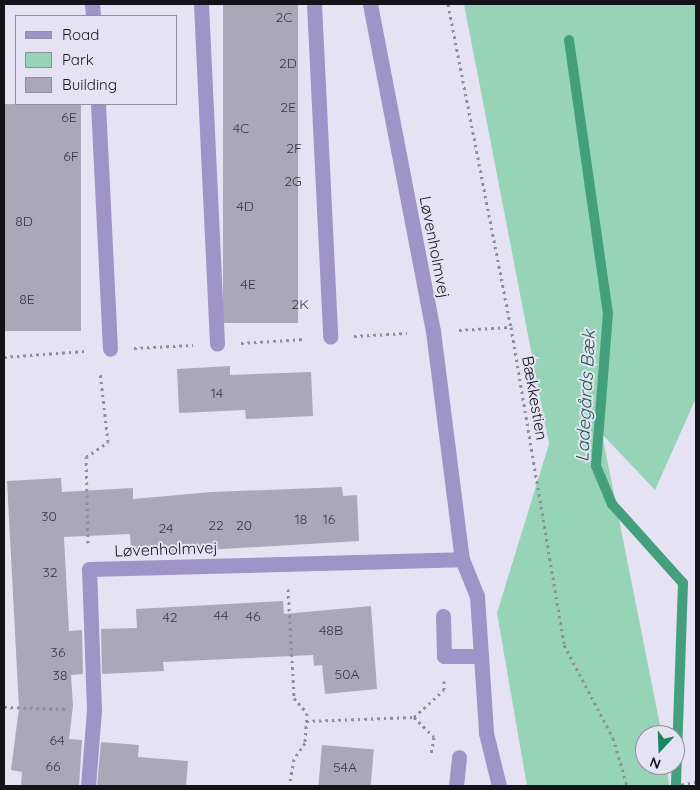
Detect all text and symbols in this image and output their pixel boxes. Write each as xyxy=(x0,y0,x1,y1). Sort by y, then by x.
house number: 2C xyxy=(276,9,292,25)
legend xyxy=(15,15,178,105)
text: Road xyxy=(62,25,99,44)
text: Park xyxy=(62,50,94,69)
house number: 2D xyxy=(279,55,297,71)
text: Building xyxy=(62,75,117,94)
house number: 2E xyxy=(280,99,296,115)
house number: 6E xyxy=(61,109,77,125)
house number: 4C xyxy=(233,120,249,136)
house number: 2F xyxy=(286,140,302,156)
house number: 6F xyxy=(63,148,79,164)
house number: 2G xyxy=(284,173,302,189)
street label: Løvenholmvej xyxy=(416,194,454,300)
house number: 4D xyxy=(236,198,254,214)
house number: 8D xyxy=(15,213,33,229)
house number: 4E xyxy=(240,276,256,292)
house number: 8E xyxy=(19,291,35,307)
house number: 2K xyxy=(291,296,309,312)
water label: Ladegårds Bæk xyxy=(572,330,600,462)
street label: Bækkestien xyxy=(518,354,552,442)
house number: 14 xyxy=(211,385,223,401)
house number: 30 xyxy=(41,508,57,524)
house number: 18 xyxy=(295,511,307,527)
house number: 16 xyxy=(323,511,335,527)
house number: 22 xyxy=(208,517,224,533)
house number: 20 xyxy=(236,517,252,533)
house number: 24 xyxy=(159,520,173,536)
street label: Løvenholmvej xyxy=(114,538,218,560)
house number: 32 xyxy=(42,564,58,580)
house number: 44 xyxy=(214,607,228,623)
house number: 46 xyxy=(246,608,260,624)
house number: 42 xyxy=(162,609,178,625)
house number: 48B xyxy=(319,622,343,638)
house number: 36 xyxy=(51,644,65,660)
house number: 50A xyxy=(335,666,359,682)
house number: 38 xyxy=(53,667,67,683)
north arrow xyxy=(635,725,685,775)
house number: 64 xyxy=(49,732,65,748)
text: N xyxy=(647,753,663,773)
house number: 66 xyxy=(45,758,61,774)
house number: 54A xyxy=(333,759,357,775)

